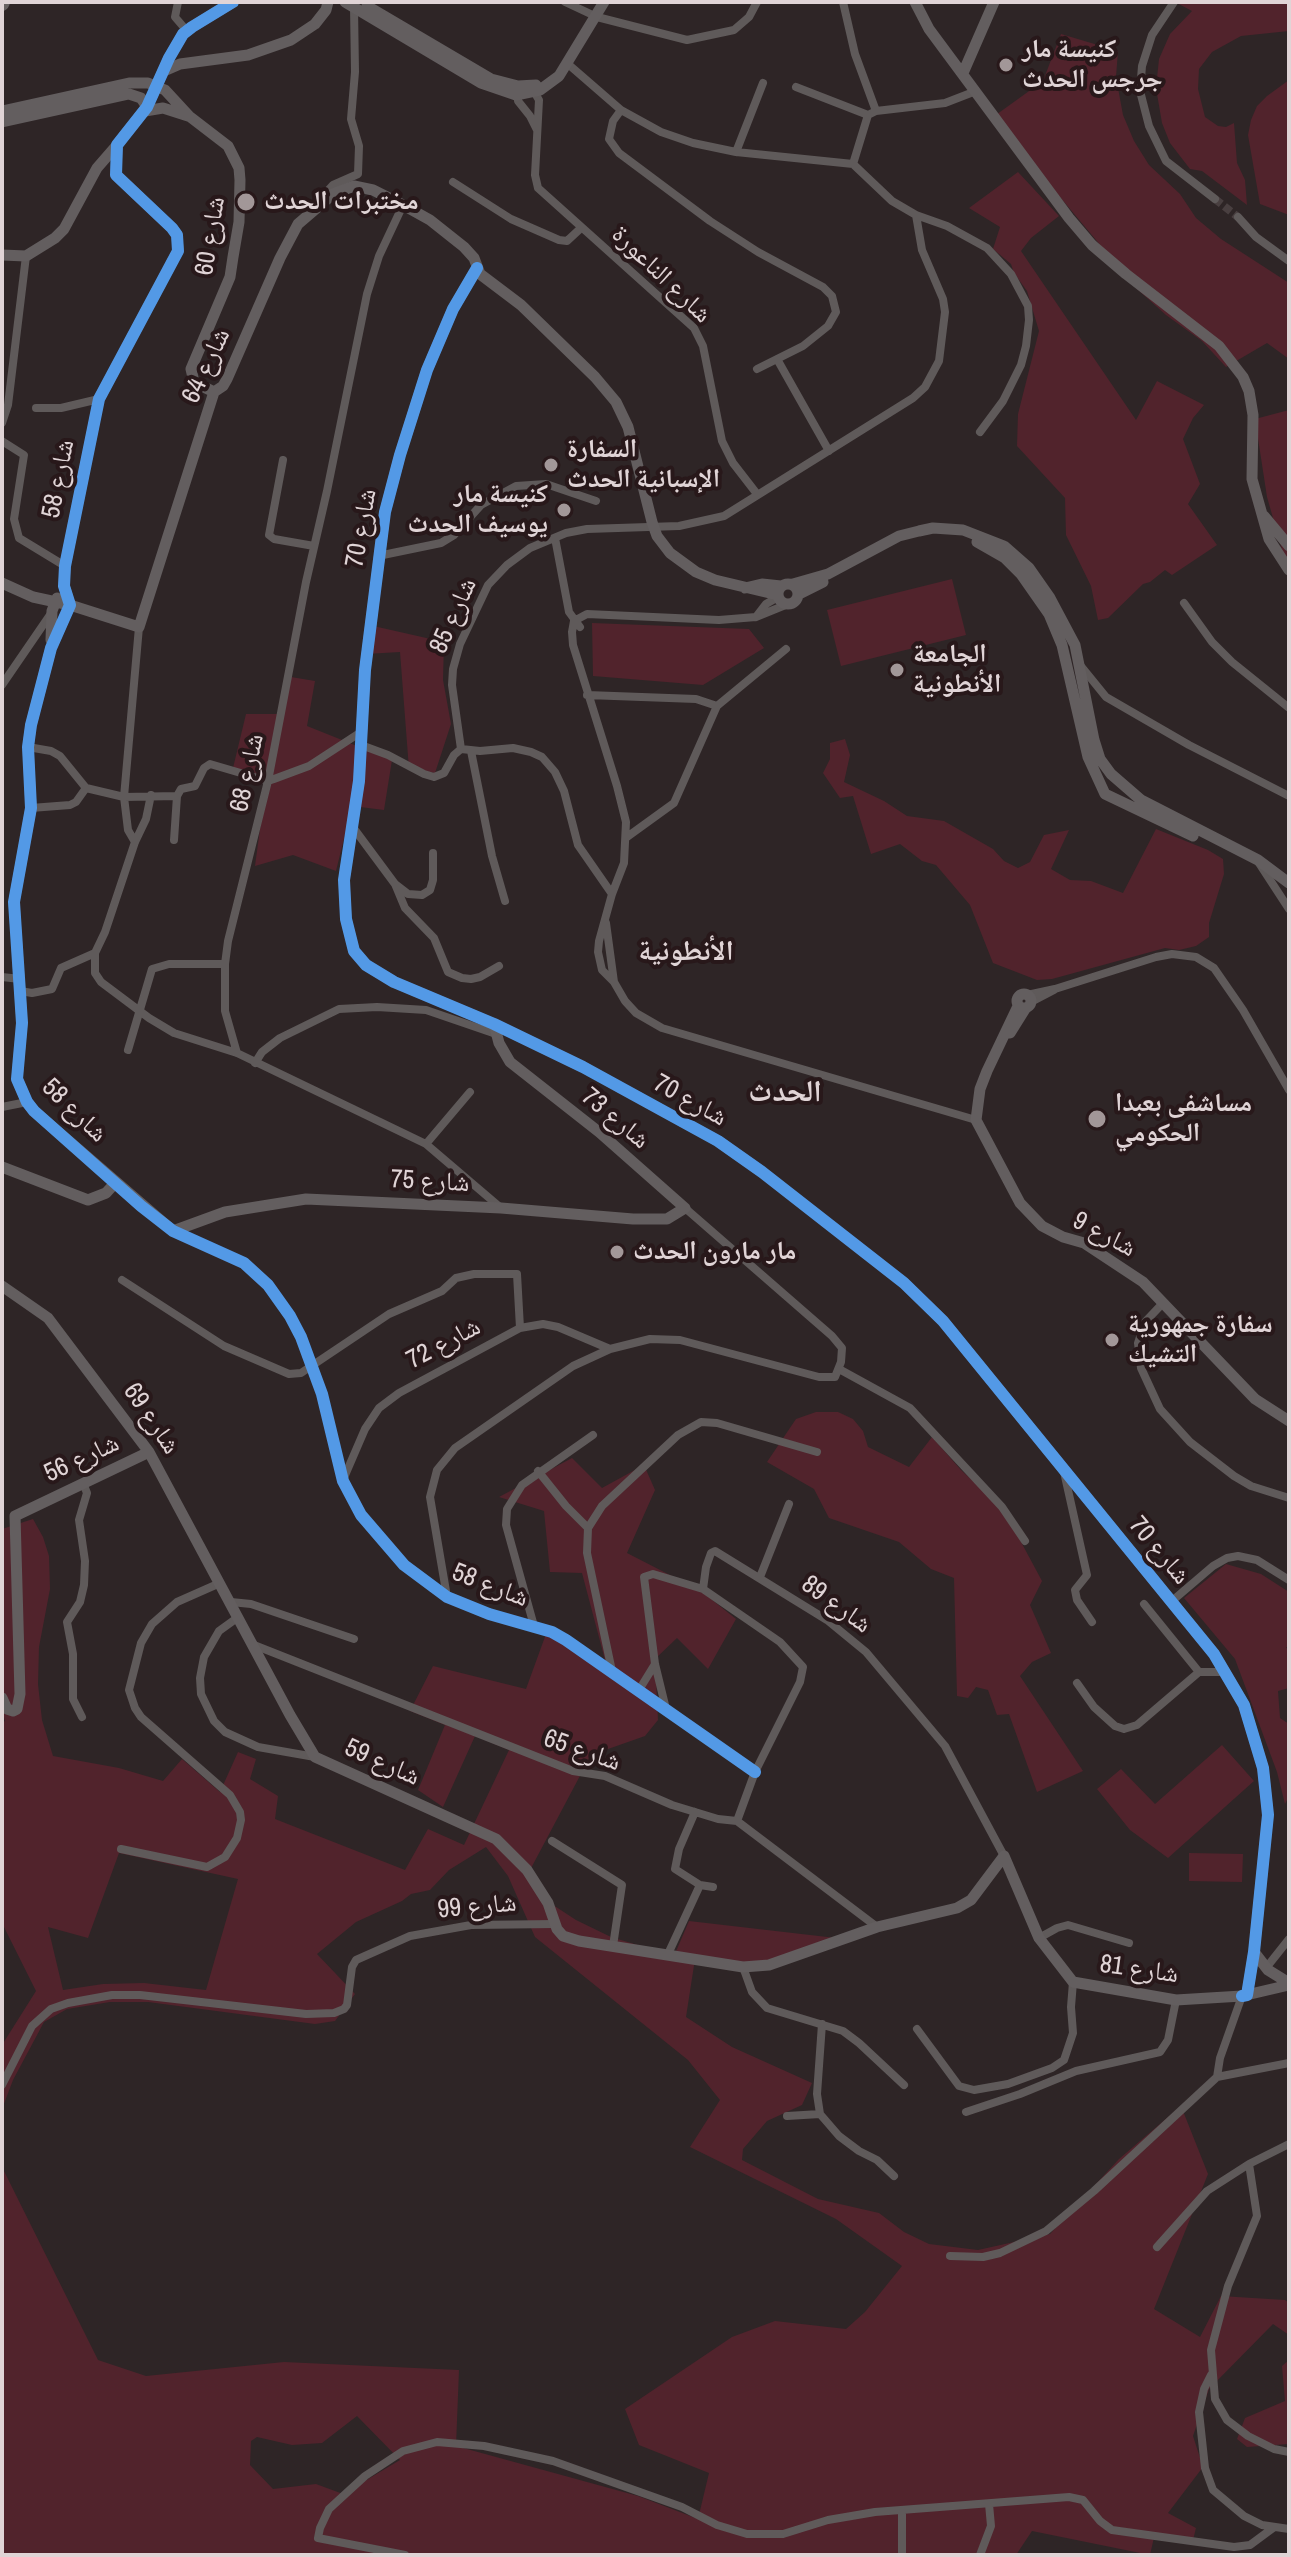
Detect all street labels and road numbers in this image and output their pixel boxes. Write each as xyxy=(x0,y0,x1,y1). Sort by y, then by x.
street label: شارع 60 xyxy=(189,195,233,277)
street label: شارع الناعورة xyxy=(604,220,718,330)
street label: شارع 64 xyxy=(176,324,238,408)
street label: شارع 58 xyxy=(36,437,82,521)
street label: شارع 70 xyxy=(340,486,384,570)
street label: شارع 85 xyxy=(424,574,484,658)
street label: شارع 68 xyxy=(225,731,271,815)
street label: شارع 70 xyxy=(648,1068,732,1134)
street label: شارع 58 xyxy=(35,1072,113,1150)
street label: شارع 73 xyxy=(575,1082,655,1156)
street label: شارع 75 xyxy=(390,1164,470,1200)
street label: شارع 9 xyxy=(1067,1205,1141,1265)
street label: شارع 72 xyxy=(402,1312,486,1376)
street label: شارع 69 xyxy=(116,1378,186,1460)
street label: شارع 56 xyxy=(40,1428,124,1490)
street label: شارع 70 xyxy=(1122,1511,1196,1591)
street label: شارع 58 xyxy=(448,1557,532,1615)
street label: شارع 89 xyxy=(795,1569,877,1641)
street label: شارع 65 xyxy=(540,1723,624,1779)
street label: شارع 59 xyxy=(340,1733,424,1793)
street label: شارع 99 xyxy=(436,1888,518,1926)
street label: شارع 81 xyxy=(1098,1949,1180,1991)

